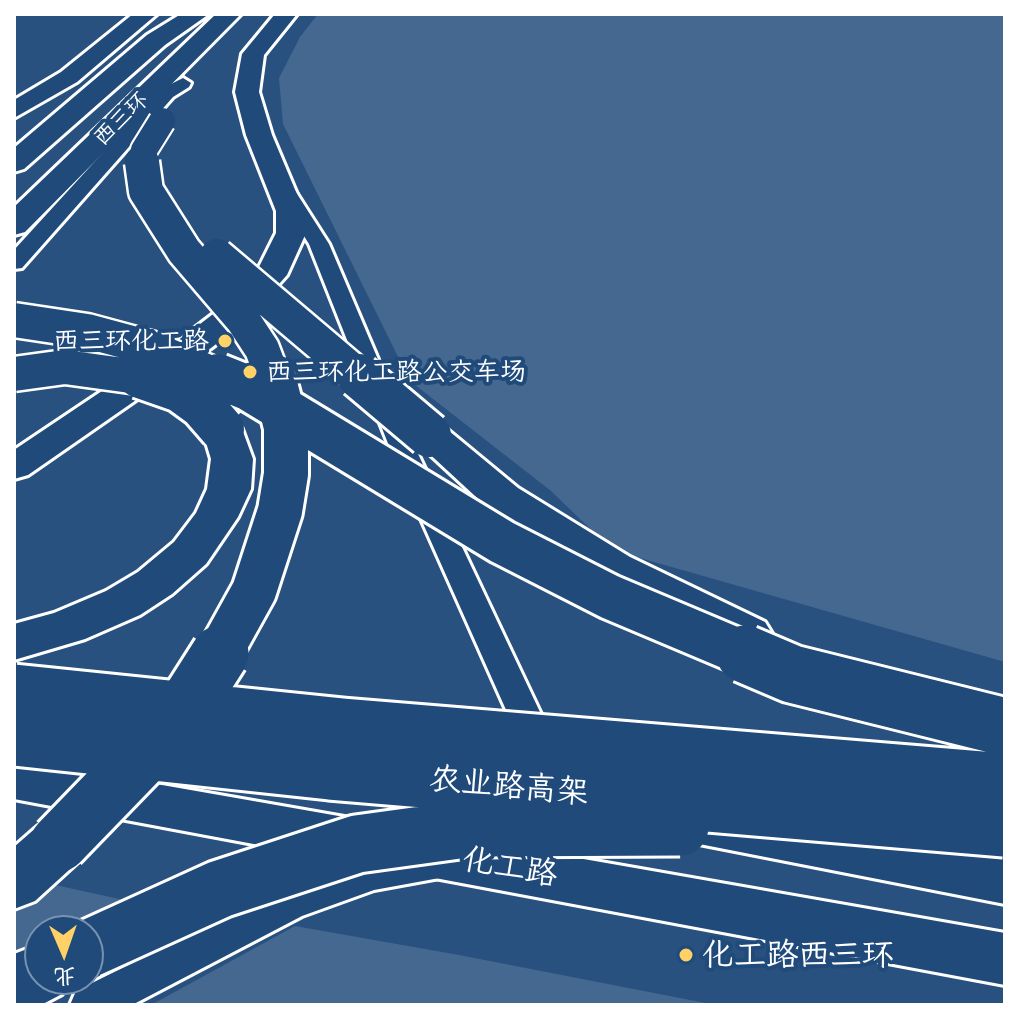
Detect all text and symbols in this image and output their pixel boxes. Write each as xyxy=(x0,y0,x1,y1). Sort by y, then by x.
street label: 西三环 xyxy=(88,87,154,151)
place label: 西三环化工路 xyxy=(53,325,209,357)
marker: 西三环化工路 xyxy=(216,332,234,350)
place label: 西三环化工路公交车场 xyxy=(266,356,526,388)
marker: 西三环化工路公交车场 xyxy=(241,363,259,381)
street label: 农业路高架 xyxy=(428,760,590,812)
street label: 化工路 xyxy=(459,840,561,894)
north arrow xyxy=(24,915,104,995)
place label: 化工路西三环 xyxy=(702,936,894,974)
marker: 化工路西三环 xyxy=(677,946,695,964)
text: 北 xyxy=(53,963,76,992)

